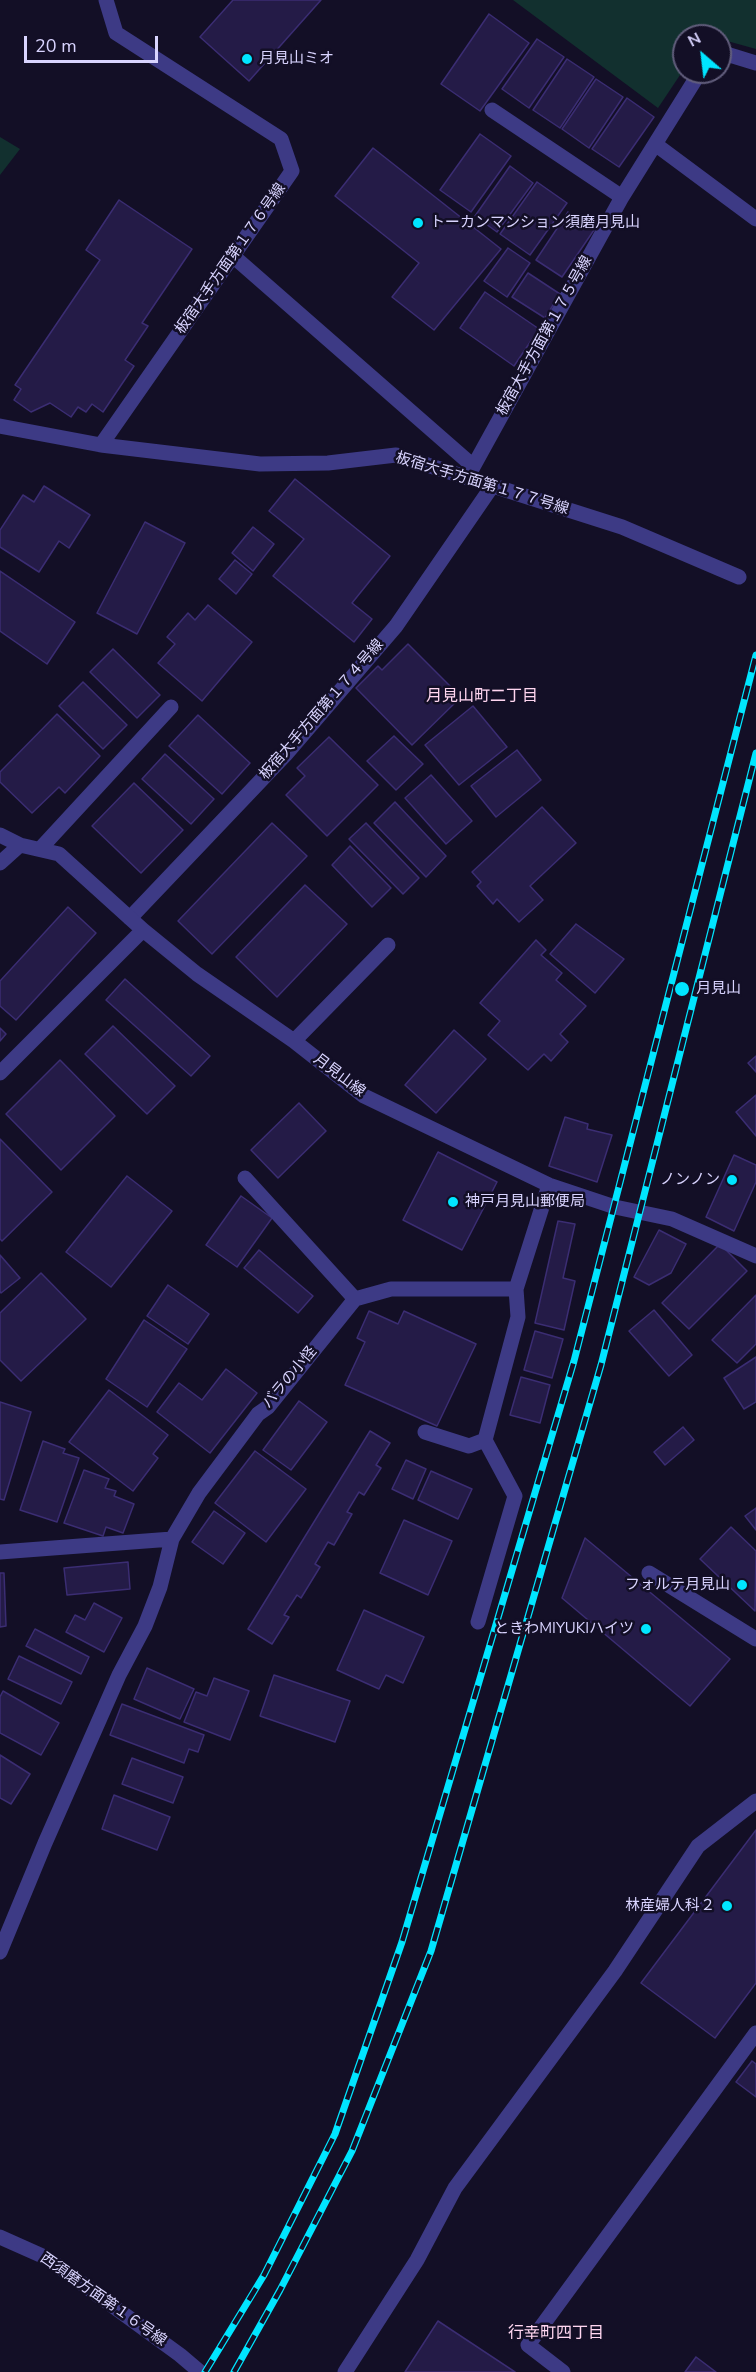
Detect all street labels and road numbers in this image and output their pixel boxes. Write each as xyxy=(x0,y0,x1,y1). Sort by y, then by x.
street label: 板宿大手方面第１７６号線 xyxy=(172,180,290,338)
street label: 板宿大手方面第１７５号線 xyxy=(493,253,597,419)
street label: 板宿大手方面第１７７号線 xyxy=(393,449,571,519)
street label: 板宿大手方面第１７４号線 xyxy=(256,636,388,784)
street label: 月見山線 xyxy=(310,1051,368,1101)
street label: バラの小怪 xyxy=(259,1343,321,1413)
street label: 西須磨方面第１６号線 xyxy=(36,2250,170,2350)

